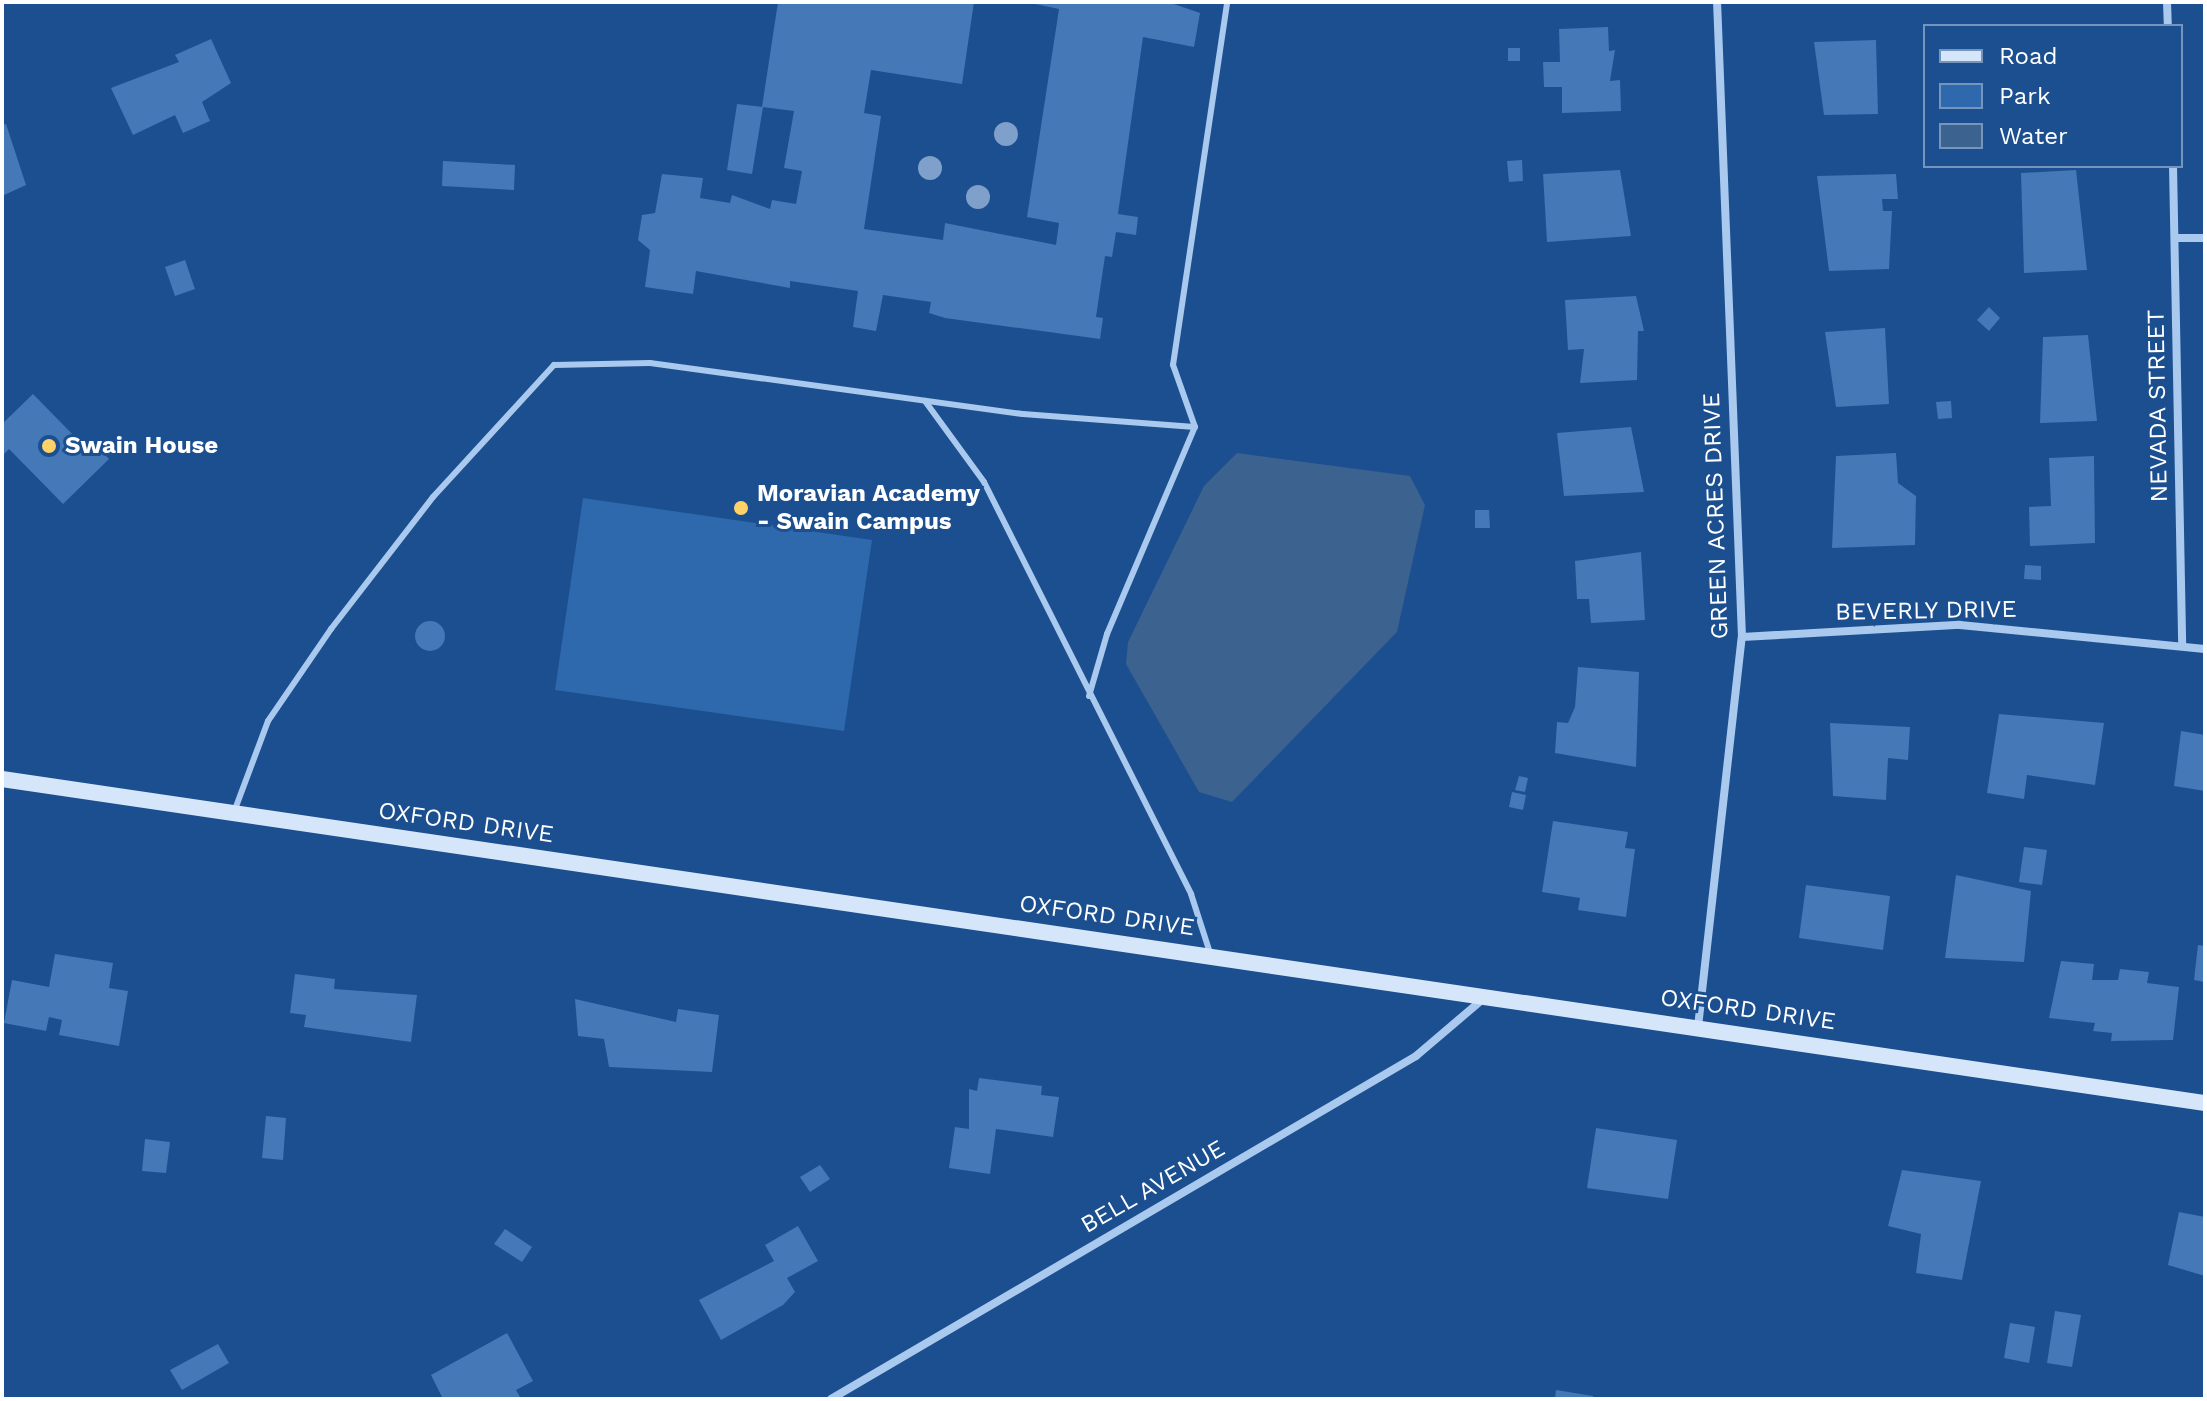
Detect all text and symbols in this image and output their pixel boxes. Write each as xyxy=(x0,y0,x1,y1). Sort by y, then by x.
legend xyxy=(1923,24,2183,168)
text: Road xyxy=(1999,42,2058,70)
text: Park xyxy=(1999,82,2051,110)
text: Water xyxy=(1999,122,2068,150)
street label: NEVADA STREET xyxy=(2142,309,2174,503)
street label: GREEN ACRES DRIVE xyxy=(1697,392,1735,640)
place label: Swain House xyxy=(65,432,218,460)
marker: Swain House xyxy=(40,437,58,455)
place label: Moravian Academy - Swain Campus xyxy=(757,480,981,536)
marker: Moravian Academy - Swain Campus xyxy=(732,499,750,517)
street label: BEVERLY DRIVE xyxy=(1834,595,2018,627)
street label: OXFORD DRIVE xyxy=(376,796,556,850)
street label: OXFORD DRIVE xyxy=(1017,889,1197,943)
street label: OXFORD DRIVE xyxy=(1658,983,1838,1037)
street label: BELL AVENUE xyxy=(1075,1134,1231,1240)

